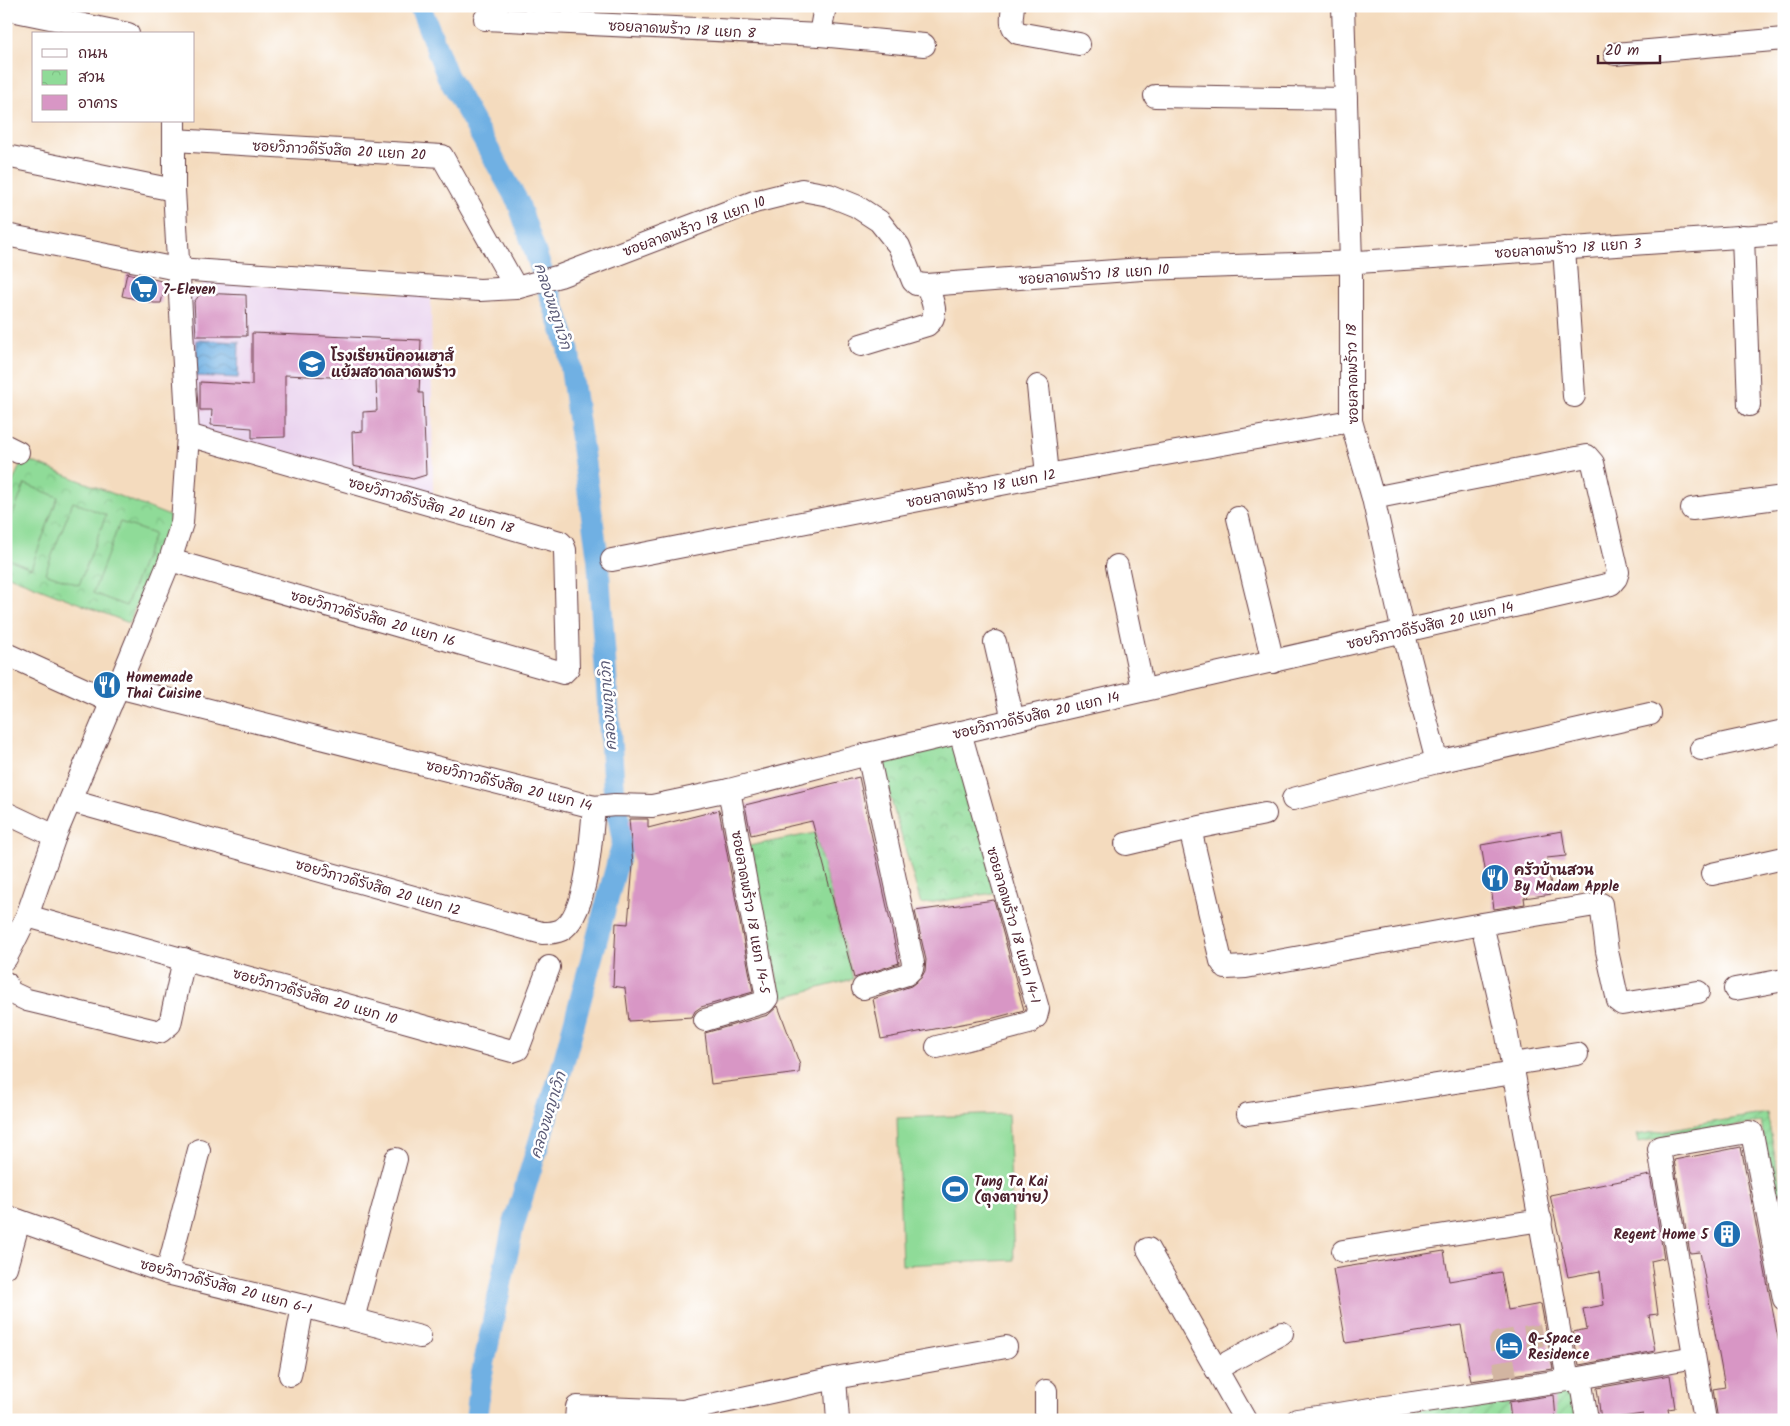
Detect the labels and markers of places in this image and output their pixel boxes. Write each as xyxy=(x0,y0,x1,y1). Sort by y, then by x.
supermarket icon: 7-Eleven xyxy=(129,274,159,304)
place label: 7-Eleven xyxy=(163,279,216,301)
place label: โรงเรียนบีคอนเฮาส์ แย้มสอาดลาดพร้าว xyxy=(330,346,457,384)
school or university icon: โรงเรียนบีคอนเฮาส์ แย้มสอาดลาดพร้าว xyxy=(297,349,327,379)
place label: Homemade Thai Cuisine xyxy=(126,667,202,705)
restaurant icon: Homemade Thai Cuisine xyxy=(92,670,122,700)
place label: ครัวบ้านสวน By Madam Apple xyxy=(1514,860,1619,898)
restaurant icon: ครัวบ้านสวน By Madam Apple xyxy=(1480,863,1510,893)
place label: Tung Ta Kai (ตุงตาข่าย) xyxy=(974,1171,1049,1209)
sports icon: Tung Ta Kai (ตุงตาข่าย) xyxy=(940,1174,970,1204)
building icon: Regent Home 5 xyxy=(1712,1219,1742,1249)
place label: Regent Home 5 xyxy=(1613,1224,1710,1246)
place label: Q-Space Residence xyxy=(1528,1328,1589,1366)
hotel icon: Q-Space Residence xyxy=(1494,1331,1524,1361)

